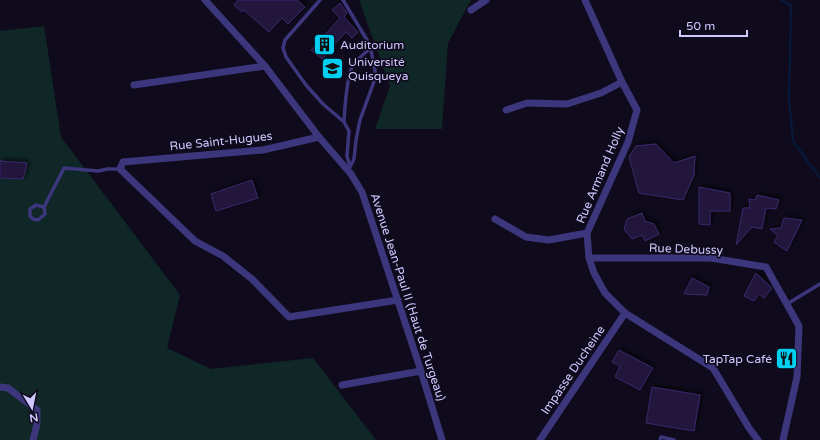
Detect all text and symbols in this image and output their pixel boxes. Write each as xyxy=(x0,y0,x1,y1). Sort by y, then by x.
scale bar xyxy=(680,12,747,38)
text: 50 m xyxy=(686,19,715,33)
building icon: Auditorium xyxy=(312,32,338,58)
place label: Auditorium xyxy=(340,38,404,52)
place label: Université Quisqueya xyxy=(348,55,408,83)
school or university icon: Université Quisqueya xyxy=(319,56,345,82)
street label: Rue Armand Holly xyxy=(573,124,627,225)
street label: Rue Saint-Hugues xyxy=(169,129,273,153)
street label: Avenue Jean-Paul II (Haut de Turgeau) xyxy=(368,191,448,403)
street label: Rue Debussy xyxy=(649,241,724,257)
street label: Impasse Ducheine xyxy=(538,323,608,417)
restaurant icon: TapTap Café xyxy=(774,346,800,372)
place label: TapTap Café xyxy=(703,352,772,366)
north arrow xyxy=(12,388,52,428)
text: N xyxy=(28,410,39,425)

